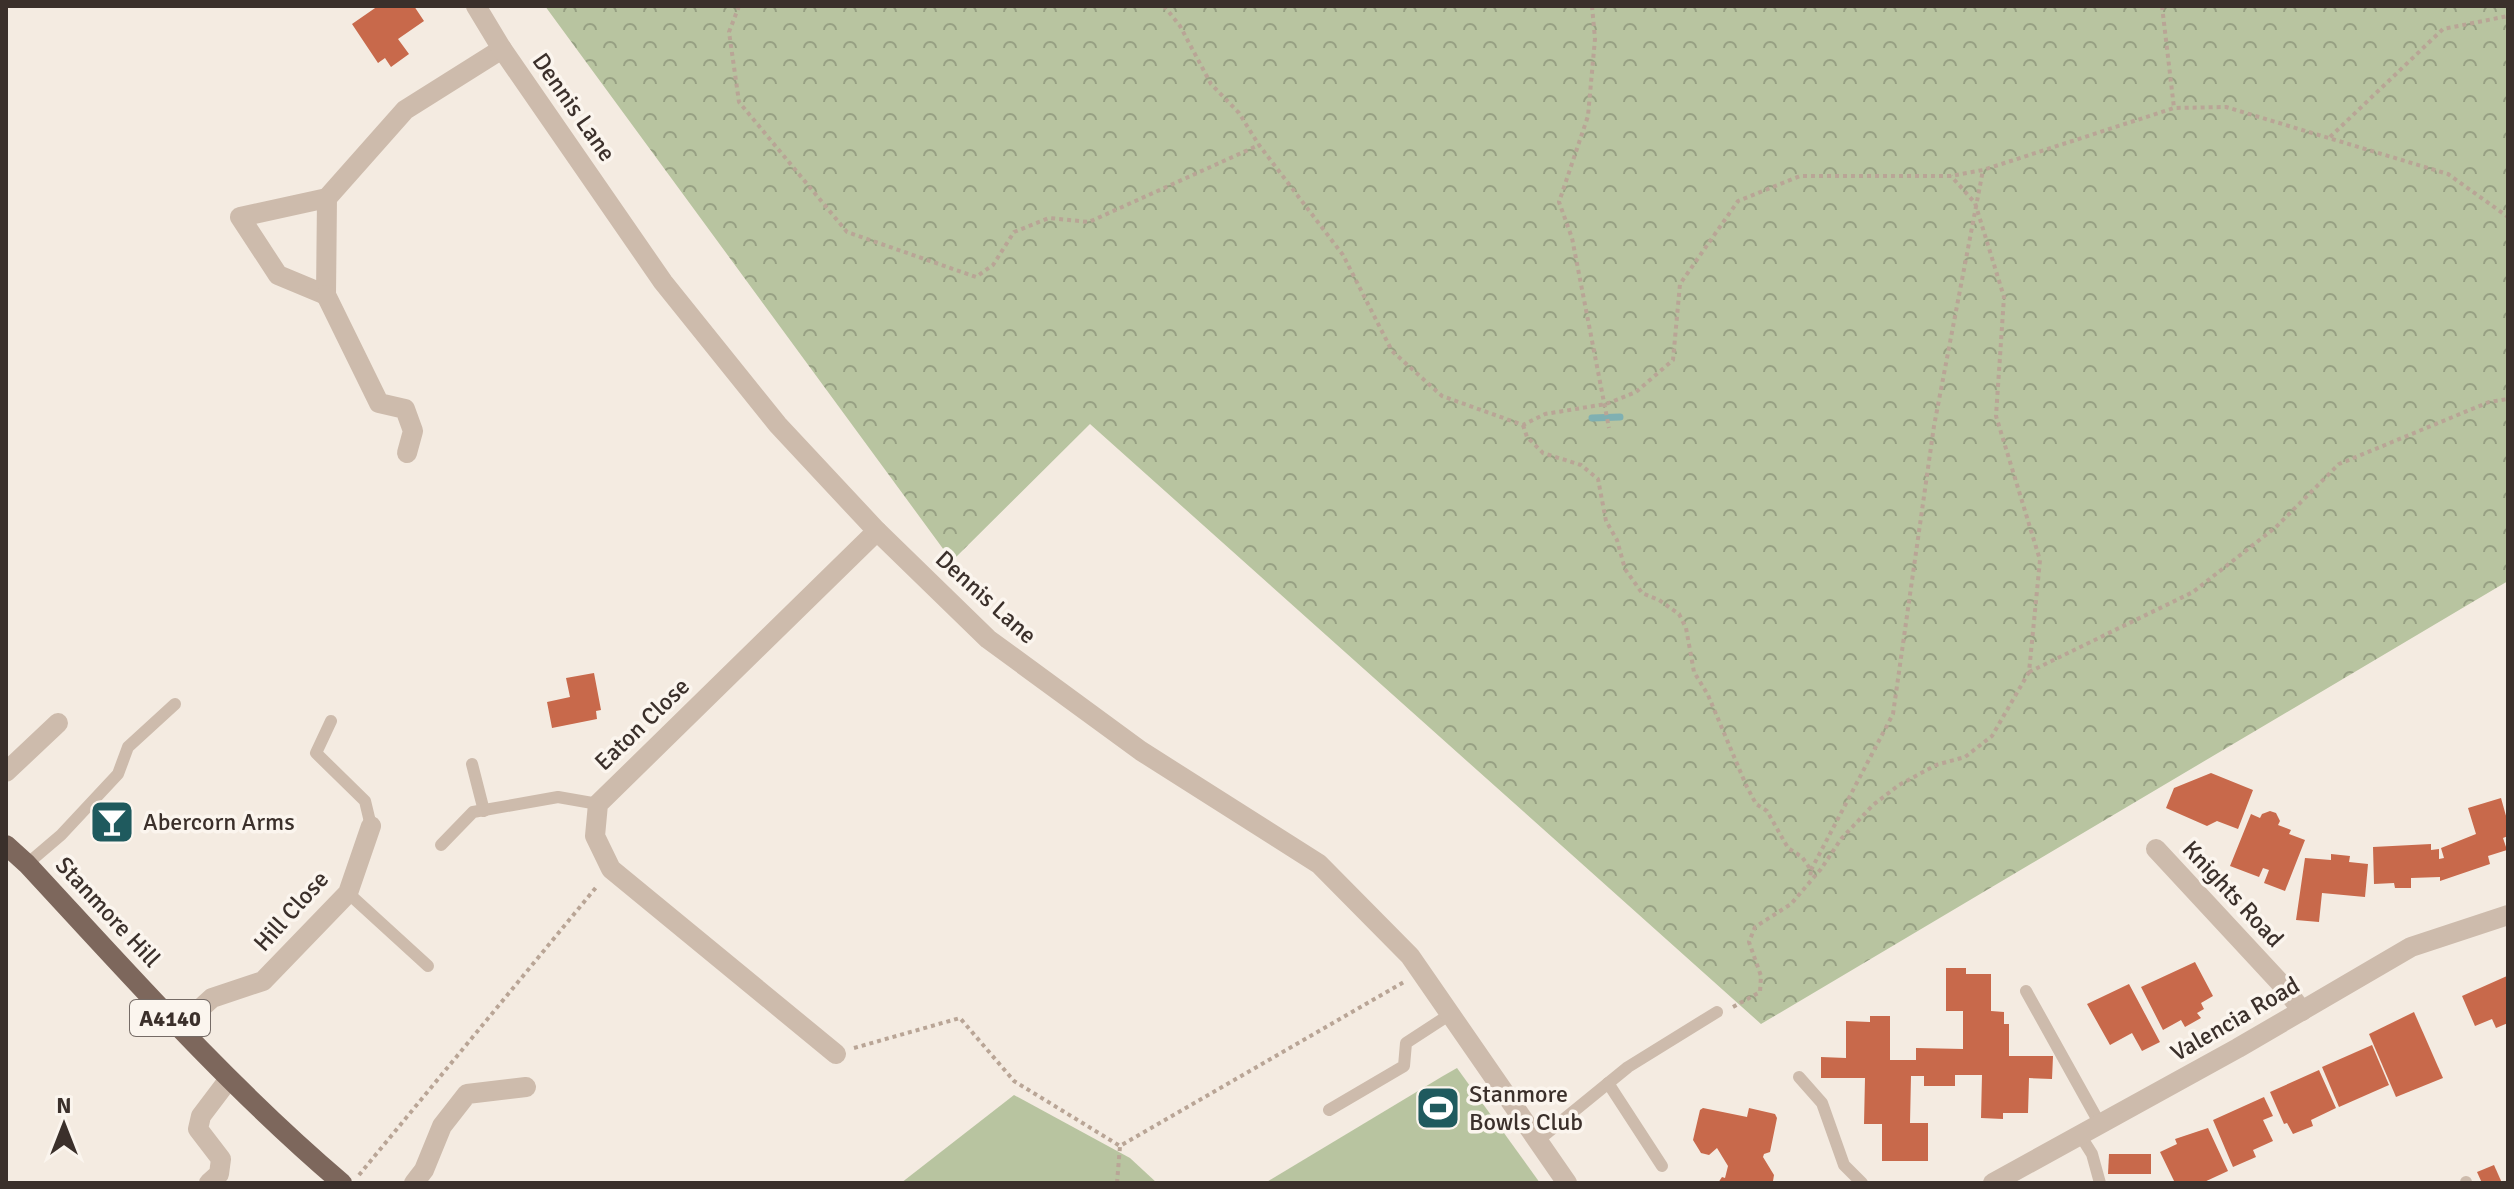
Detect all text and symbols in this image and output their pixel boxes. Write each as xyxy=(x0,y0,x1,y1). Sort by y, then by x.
street label: Dennis Lane xyxy=(526,47,622,167)
street label: Dennis Lane xyxy=(929,544,1043,650)
street label: Eaton Close xyxy=(588,671,696,777)
bar icon: Abercorn Arms xyxy=(88,798,136,846)
place label: Abercorn Arms xyxy=(143,807,295,837)
street label: Knights Road xyxy=(2176,834,2290,954)
street label: Stanmore Hill xyxy=(49,850,167,974)
street label: Hill Close xyxy=(247,865,335,957)
street label: Valencia Road xyxy=(2165,970,2305,1068)
road number: A4140 xyxy=(130,1000,210,1036)
place label: Stanmore Bowls Club xyxy=(1469,1079,1583,1137)
sports icon: Stanmore Bowls Club xyxy=(1414,1084,1462,1132)
north arrow xyxy=(24,1085,104,1165)
text: N xyxy=(56,1092,72,1119)

